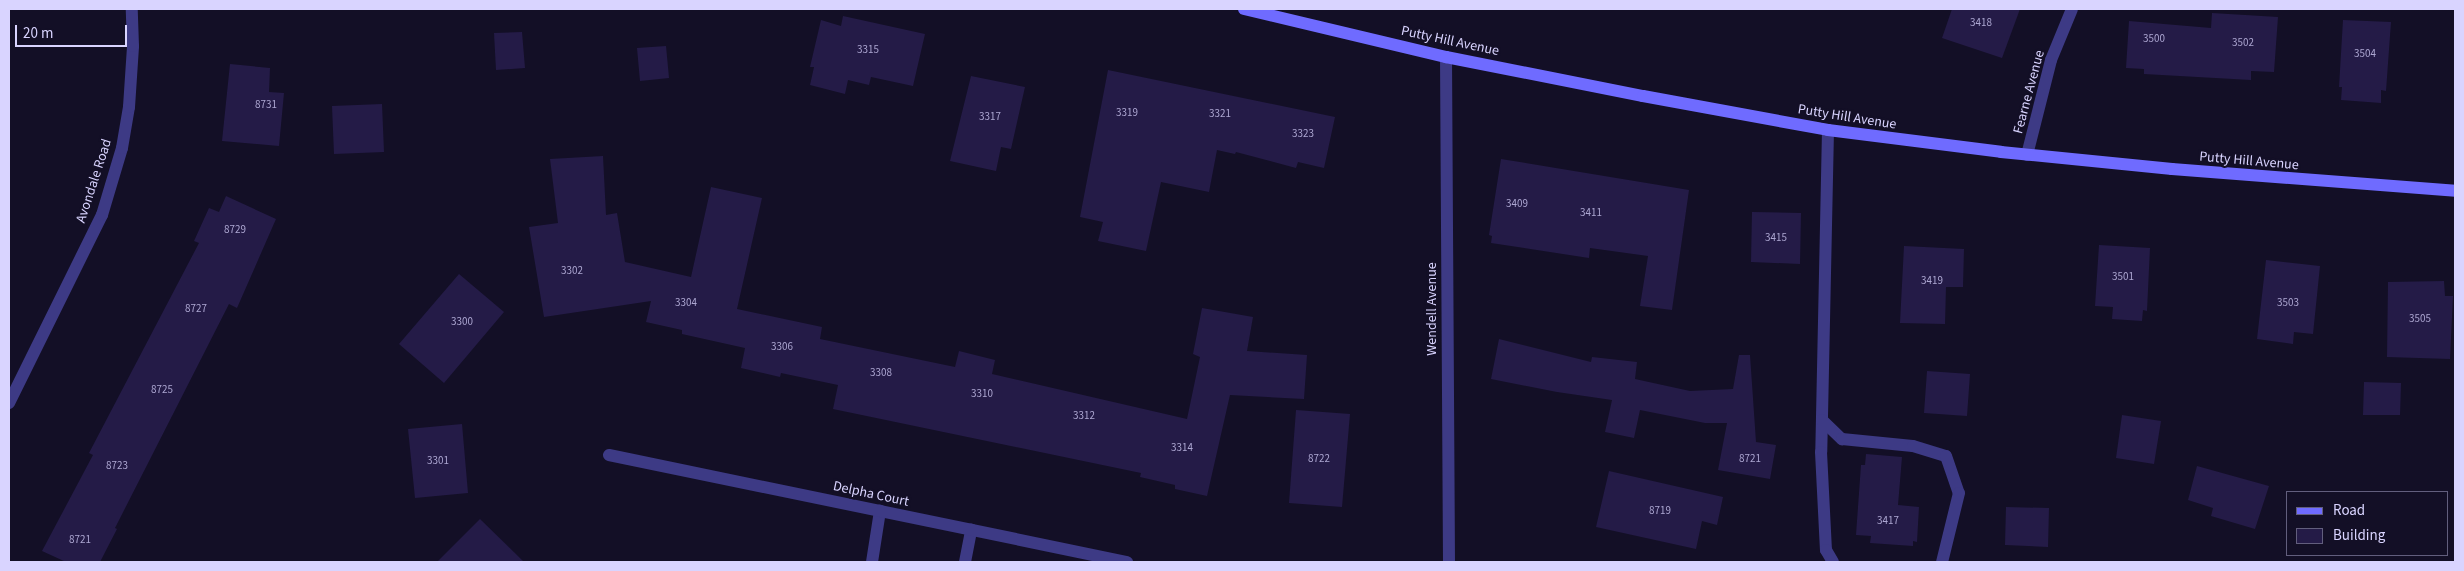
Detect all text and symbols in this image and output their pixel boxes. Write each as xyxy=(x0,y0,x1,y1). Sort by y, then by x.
scale bar xyxy=(18,15,130,47)
house number: 3418 xyxy=(1970,16,1992,30)
street label: Putty Hill Avenue xyxy=(1399,22,1501,60)
text: 20 m xyxy=(23,23,53,44)
house number: 3500 xyxy=(2143,32,2165,46)
house number: 3502 xyxy=(2232,36,2254,50)
house number: 3315 xyxy=(857,43,879,57)
house number: 3504 xyxy=(2354,47,2376,61)
street label: Fearne Avenue xyxy=(2010,48,2048,136)
house number: 8731 xyxy=(255,98,277,112)
street label: Putty Hill Avenue xyxy=(1796,101,1898,133)
house number: 3319 xyxy=(1116,106,1138,120)
house number: 3321 xyxy=(1209,107,1231,121)
house number: 3317 xyxy=(979,110,1001,124)
house number: 3323 xyxy=(1292,127,1314,141)
street label: Avondale Road xyxy=(73,137,115,225)
street label: Putty Hill Avenue xyxy=(2199,148,2299,174)
house number: 3409 xyxy=(1506,197,1528,211)
house number: 3411 xyxy=(1580,206,1602,220)
house number: 8729 xyxy=(224,223,246,237)
house number: 3415 xyxy=(1765,231,1787,245)
street label: Wendell Avenue xyxy=(1424,262,1440,356)
house number: 3302 xyxy=(561,264,583,278)
house number: 3501 xyxy=(2112,270,2134,284)
house number: 3419 xyxy=(1921,274,1943,288)
house number: 3304 xyxy=(675,296,697,310)
house number: 3503 xyxy=(2277,296,2299,310)
house number: 8727 xyxy=(185,302,207,316)
house number: 3505 xyxy=(2409,312,2431,326)
house number: 3300 xyxy=(451,315,473,329)
house number: 3306 xyxy=(771,340,793,354)
house number: 3308 xyxy=(870,366,892,380)
house number: 8725 xyxy=(151,383,173,397)
house number: 3310 xyxy=(971,387,993,401)
house number: 3312 xyxy=(1073,409,1095,423)
house number: 3314 xyxy=(1171,441,1193,455)
house number: 8722 xyxy=(1308,452,1330,466)
house number: 8721 xyxy=(1739,452,1761,466)
house number: 3301 xyxy=(427,454,449,468)
house number: 8723 xyxy=(106,459,128,473)
street label: Delpha Court xyxy=(832,478,910,510)
legend xyxy=(2286,491,2449,556)
text: Road xyxy=(2333,500,2365,521)
house number: 8719 xyxy=(1649,504,1671,518)
house number: 3417 xyxy=(1877,514,1899,528)
text: Building xyxy=(2333,525,2385,546)
house number: 8721 xyxy=(69,533,91,547)

